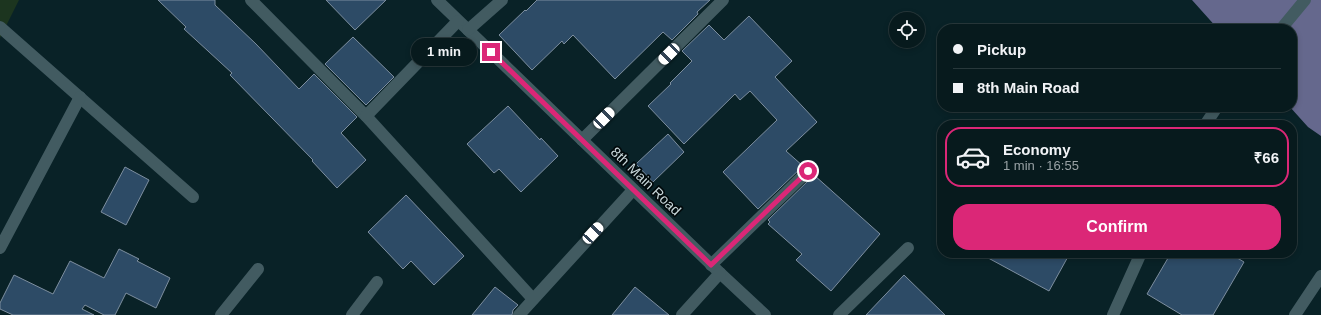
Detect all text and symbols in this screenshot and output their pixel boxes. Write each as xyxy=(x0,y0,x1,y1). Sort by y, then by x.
map controls xyxy=(889,12,925,48)
button: locate xyxy=(889,12,925,48)
callout: 1 min xyxy=(411,38,477,66)
car xyxy=(656,41,682,67)
text: Pickup xyxy=(977,41,1026,58)
route end xyxy=(482,43,500,61)
text: 1 min xyxy=(427,44,461,59)
text: 8th Main Road xyxy=(977,79,1080,96)
car xyxy=(591,105,617,131)
icon: car xyxy=(955,139,991,175)
text: Economy xyxy=(1003,141,1071,158)
street label: 8th Main Road xyxy=(608,144,684,218)
text: ₹66 xyxy=(1254,149,1279,166)
text: 1 min · 16:55 xyxy=(1003,158,1079,173)
route start xyxy=(799,162,817,180)
button: Confirm xyxy=(953,204,1281,250)
car xyxy=(580,220,606,246)

